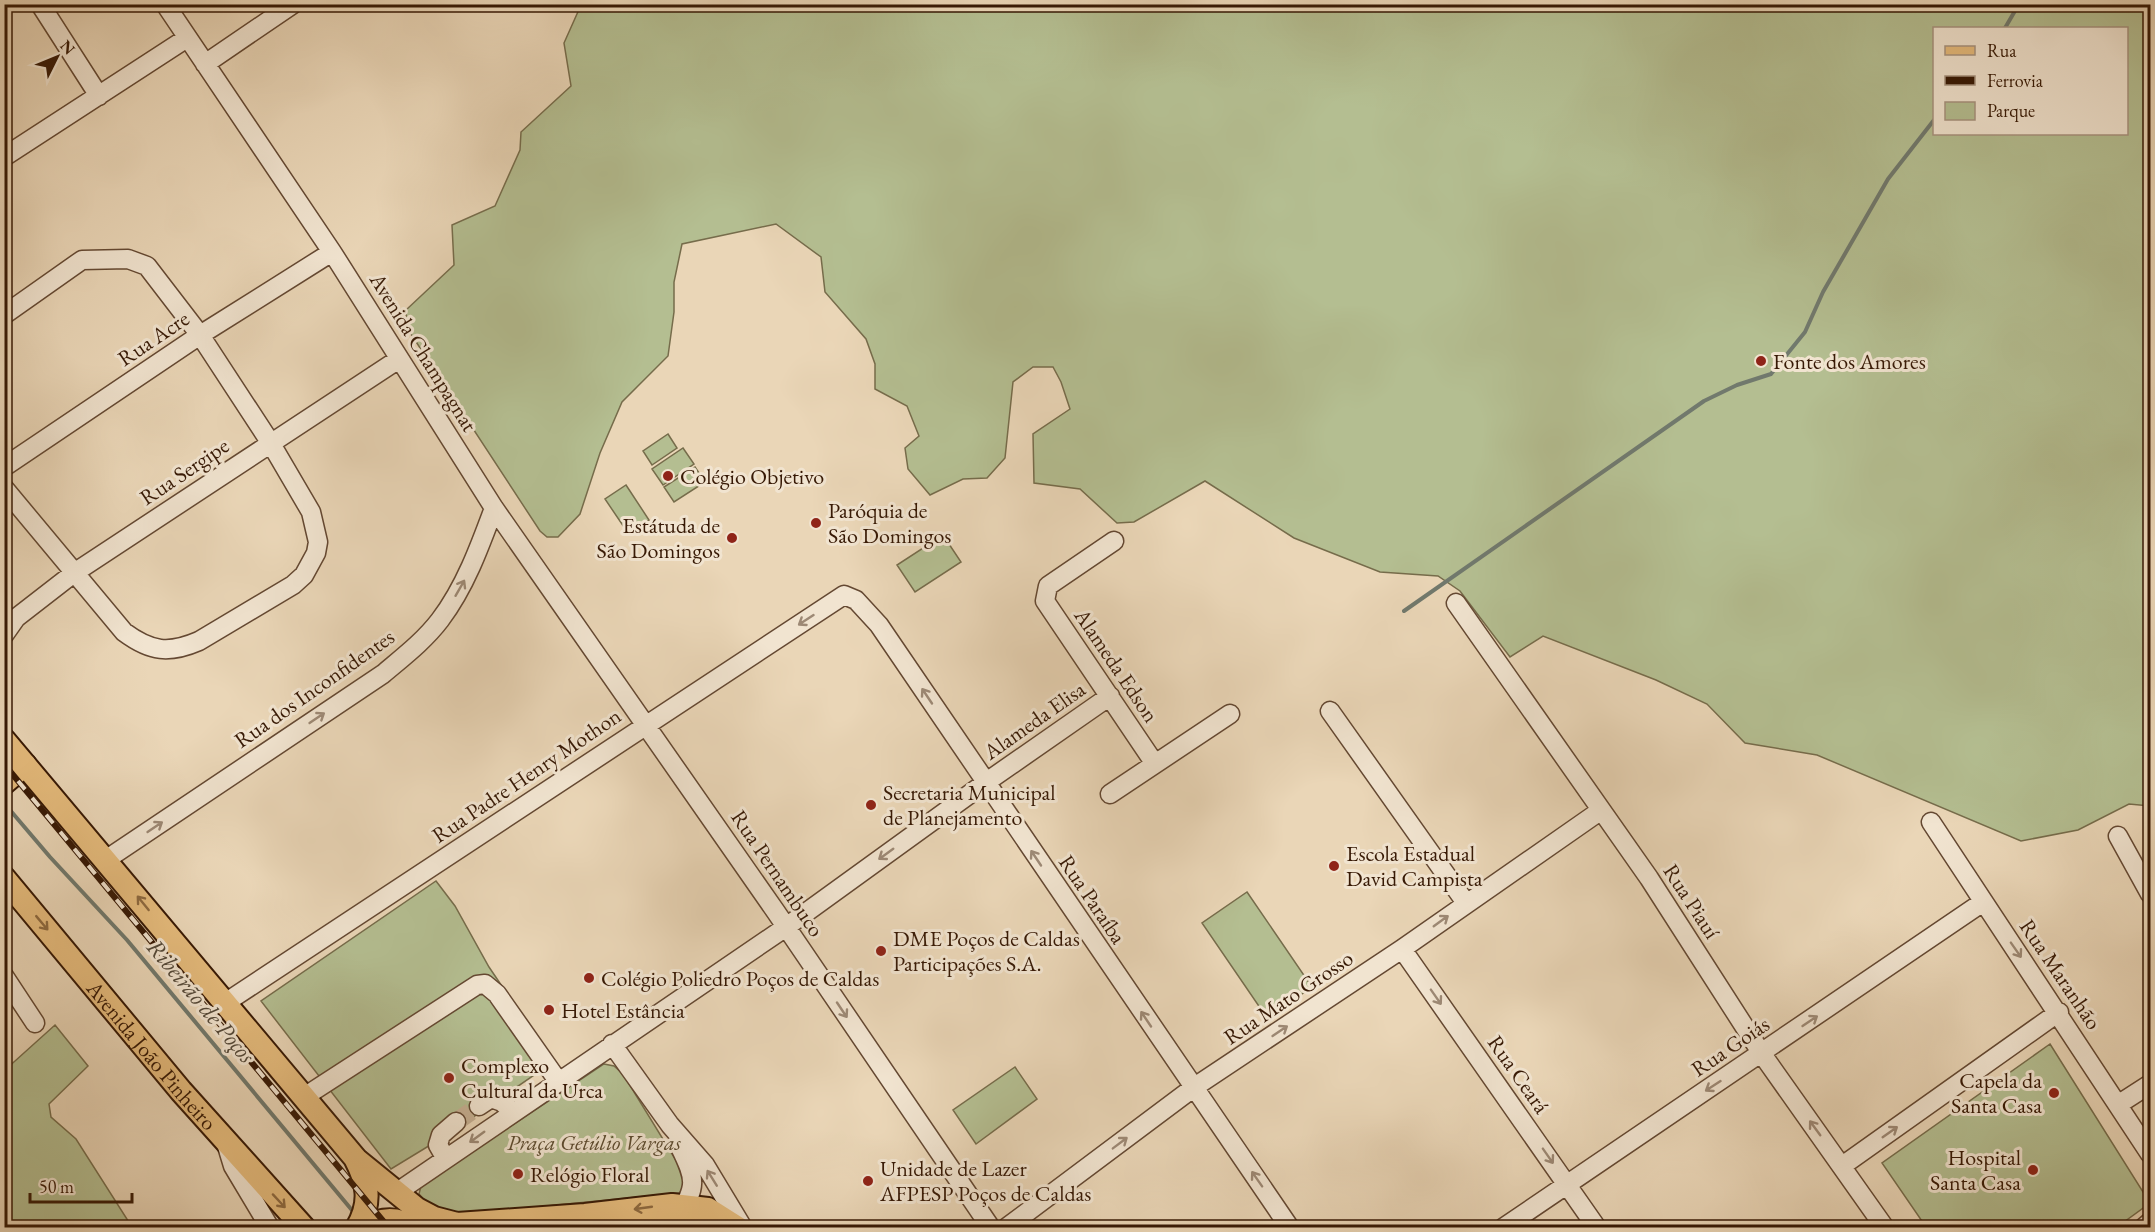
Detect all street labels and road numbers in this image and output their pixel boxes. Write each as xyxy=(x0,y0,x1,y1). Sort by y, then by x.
street label: Avenida Champagnat xyxy=(362,267,484,437)
street label: Rua Acre xyxy=(112,304,195,373)
street label: Rua Sergipe xyxy=(134,431,235,512)
street label: Alameda Edson xyxy=(1067,602,1166,728)
street label: Rua dos Inconfidentes xyxy=(228,622,400,755)
street label: Alameda Elisa xyxy=(977,675,1091,767)
street label: Rua Padre Henry Mothon xyxy=(426,701,627,850)
street label: Rua Pernambuco xyxy=(724,804,831,943)
street label: Rua Paraíba xyxy=(1052,849,1133,950)
street label: Rua Piauí xyxy=(1657,858,1727,945)
street label: Rua Maranhão xyxy=(2013,913,2108,1035)
street label: Rua Mato Grosso xyxy=(1218,943,1359,1051)
street label: Avenida João Pinheiro xyxy=(80,974,223,1137)
street label: Rua Goiás xyxy=(1685,1010,1775,1083)
street label: Rua Ceará xyxy=(1481,1029,1556,1119)

